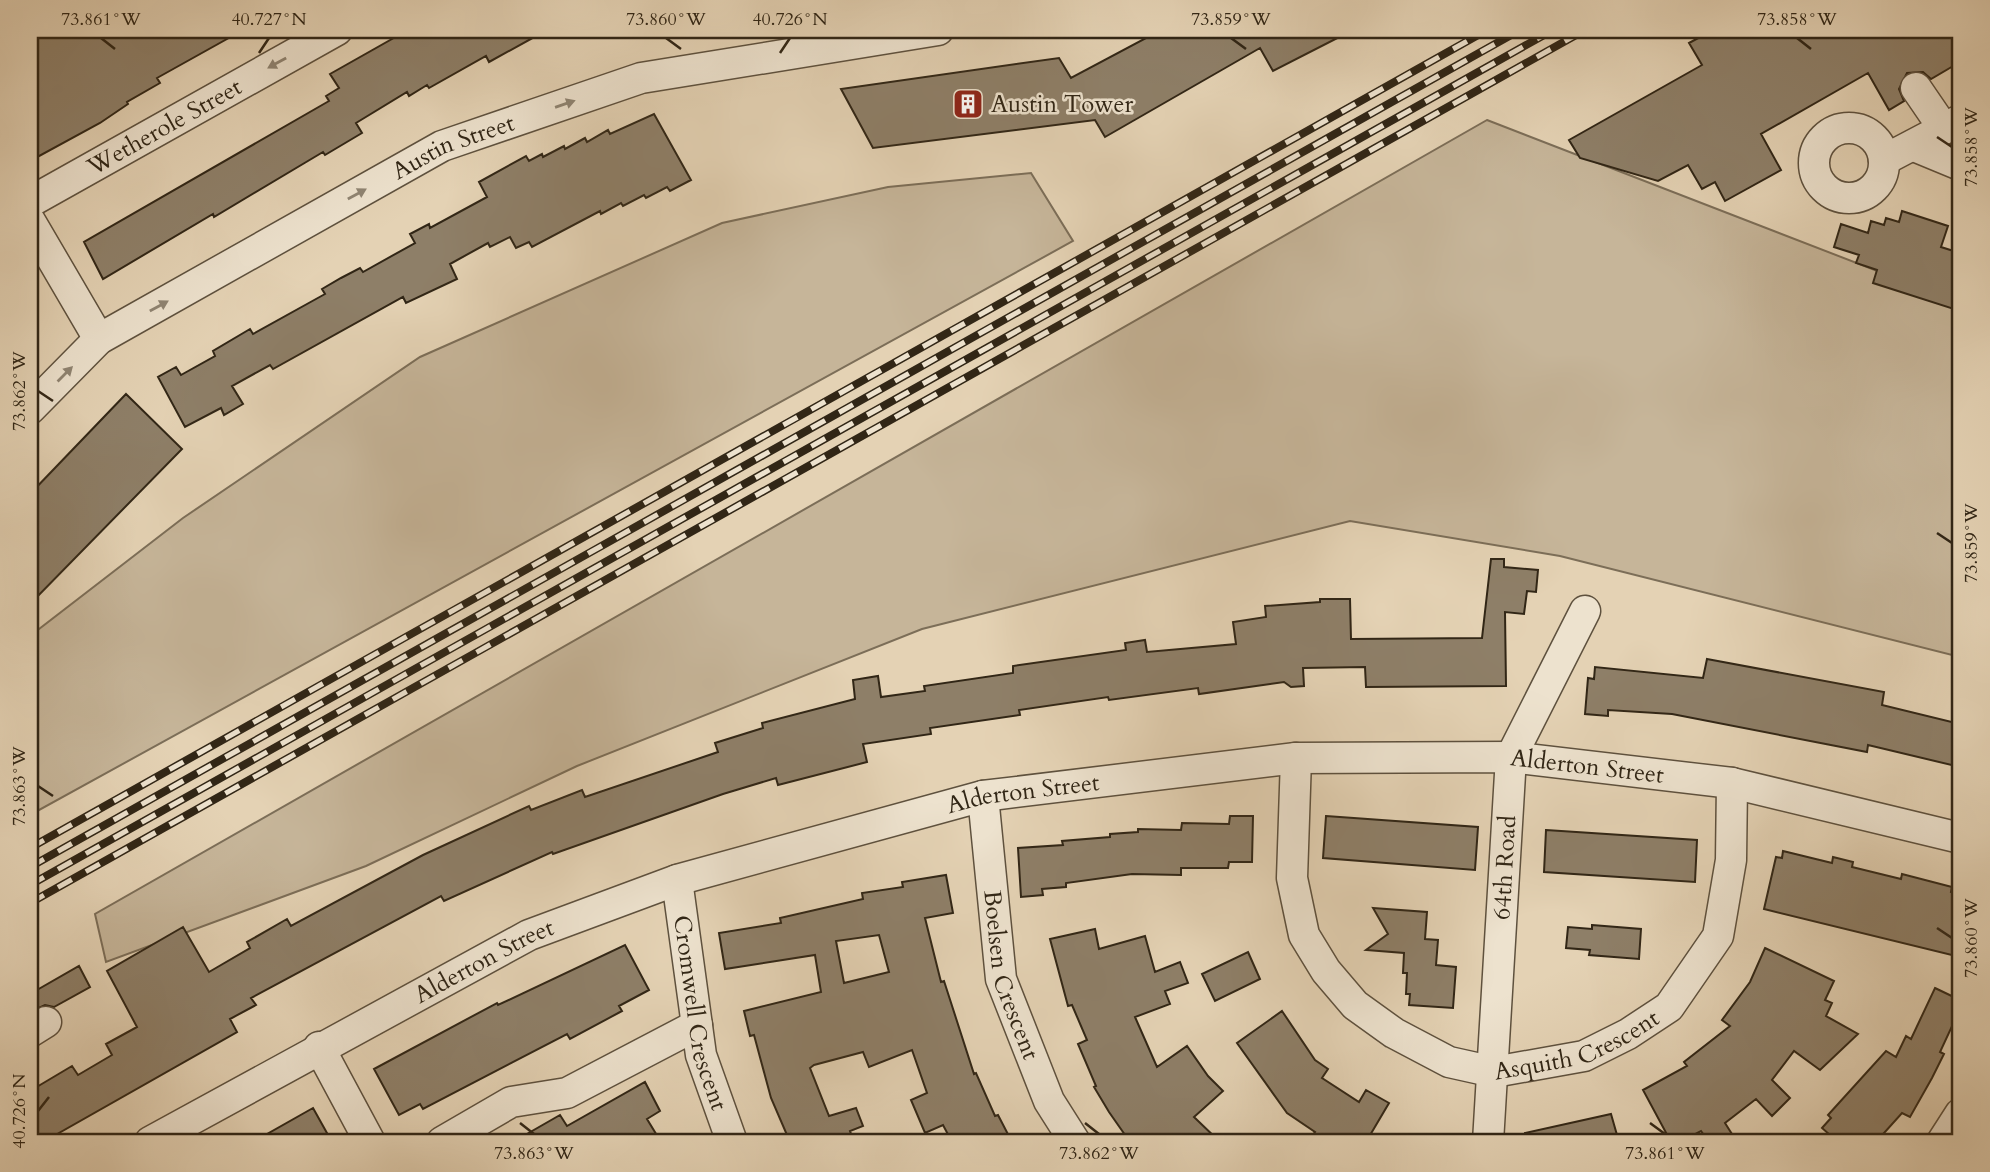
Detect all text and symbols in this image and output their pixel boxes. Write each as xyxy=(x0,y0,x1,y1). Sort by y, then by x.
text: 73.861°W xyxy=(61,7,141,32)
text: 40.727°N xyxy=(231,7,307,32)
text: 73.860°W xyxy=(626,7,706,32)
text: 40.726°N xyxy=(752,7,828,32)
text: 73.859°W xyxy=(1191,7,1271,32)
text: 73.858°W xyxy=(1757,7,1837,32)
one-way arrow xyxy=(267,57,287,69)
street label: Wetherole Street xyxy=(80,70,248,184)
building icon: Austin Tower xyxy=(951,87,985,121)
place label: Austin Tower xyxy=(991,88,1133,121)
one-way arrow xyxy=(554,98,575,109)
street label: Austin Street xyxy=(386,106,519,187)
text: 73.858°W xyxy=(1959,107,1984,187)
one-way arrow xyxy=(347,188,367,200)
one-way arrow xyxy=(149,300,168,312)
text: 73.862°W xyxy=(7,351,32,431)
one-way arrow xyxy=(56,366,72,383)
text: 73.859°W xyxy=(1959,503,1984,583)
street label: Alderton Street xyxy=(1509,741,1666,791)
text: 73.863°W xyxy=(7,746,32,826)
street label: Alderton Street xyxy=(943,765,1102,822)
street label: 64th Road xyxy=(1485,814,1524,921)
street label: Boelsen Crescent xyxy=(976,889,1048,1065)
text: 73.860°W xyxy=(1959,898,1984,978)
street label: Alderton Street xyxy=(408,911,559,1011)
street label: Cromwell Crescent xyxy=(666,913,736,1115)
street label: Asquith Crescent xyxy=(1492,1001,1666,1088)
text: 40.726°N xyxy=(7,1073,32,1149)
text: 73.863°W xyxy=(494,1141,574,1166)
text: 73.862°W xyxy=(1059,1141,1139,1166)
text: 73.861°W xyxy=(1625,1141,1705,1166)

